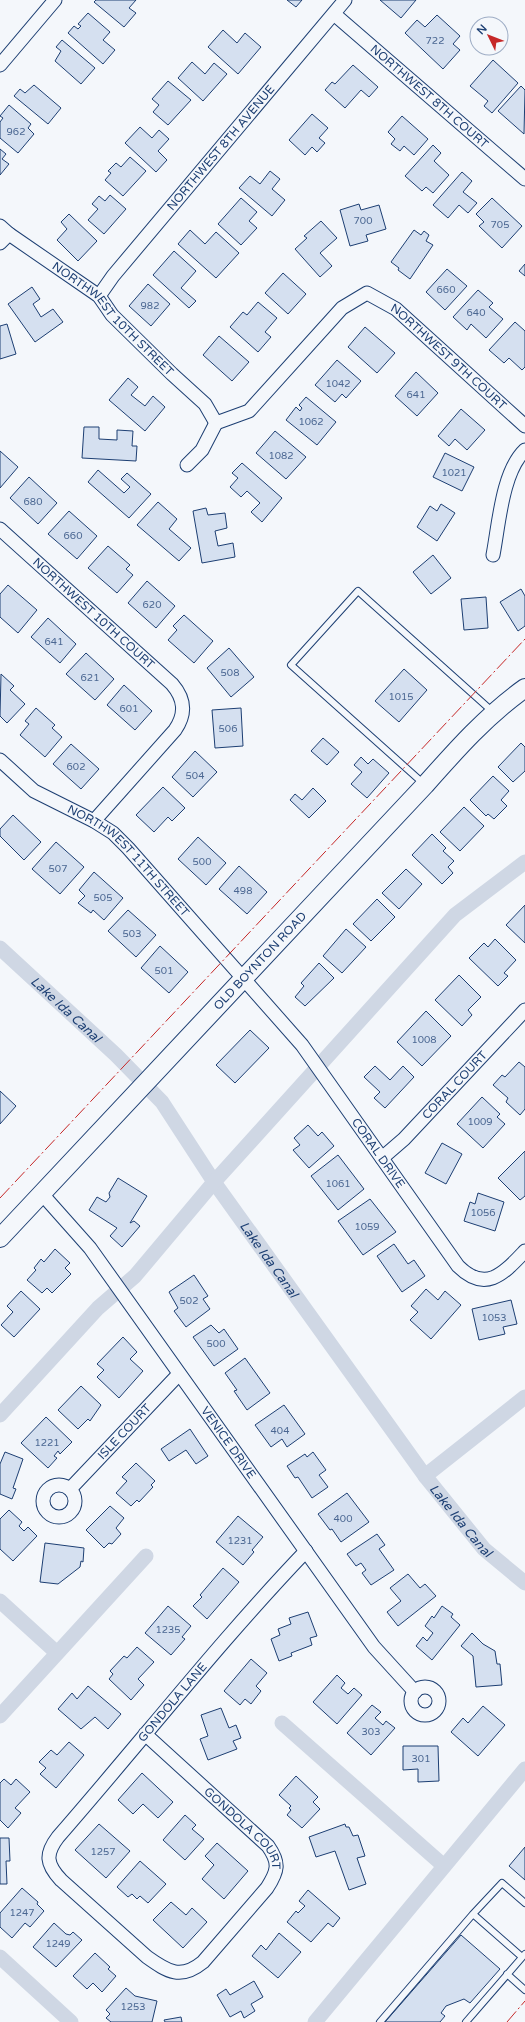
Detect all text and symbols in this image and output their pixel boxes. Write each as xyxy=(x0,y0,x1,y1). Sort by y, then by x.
north arrow xyxy=(469,16,509,56)
text: N xyxy=(474,22,490,37)
house number: 722 xyxy=(426,35,444,47)
street label: NORTHWEST 8TH COURT xyxy=(367,42,492,152)
street label: NORTHWEST 8TH AVENUE xyxy=(164,82,278,213)
house number: 962 xyxy=(7,126,25,138)
house number: 700 xyxy=(354,215,372,227)
house number: 705 xyxy=(491,219,509,231)
street label: NORTHWEST 10TH STREET xyxy=(50,259,177,379)
house number: 660 xyxy=(437,284,455,296)
house number: 982 xyxy=(141,300,159,312)
street label: NORTHWEST 9TH COURT xyxy=(388,301,510,413)
house number: 640 xyxy=(467,307,485,319)
house number: 1042 xyxy=(325,378,351,390)
house number: 641 xyxy=(407,389,425,401)
house number: 1062 xyxy=(298,416,324,428)
house number: 1082 xyxy=(268,450,294,462)
house number: 1021 xyxy=(441,467,467,479)
house number: 680 xyxy=(24,496,42,508)
house number: 660 xyxy=(64,530,82,542)
street label: NORTHWEST 10TH COURT xyxy=(30,555,158,672)
house number: 620 xyxy=(143,599,161,611)
house number: 641 xyxy=(45,636,63,648)
house number: 508 xyxy=(221,667,239,679)
house number: 621 xyxy=(81,672,99,684)
house number: 1015 xyxy=(388,691,414,703)
house number: 601 xyxy=(120,703,138,715)
house number: 506 xyxy=(219,723,237,735)
house number: 602 xyxy=(67,761,85,773)
house number: 504 xyxy=(186,770,204,782)
street label: NORTHWEST 11TH STREET xyxy=(65,802,193,920)
house number: 500 xyxy=(193,856,211,868)
house number: 507 xyxy=(49,863,67,875)
house number: 498 xyxy=(234,885,252,897)
house number: 505 xyxy=(94,892,112,904)
street label: OLD BOYNTON ROAD xyxy=(211,909,309,1013)
house number: 503 xyxy=(123,928,141,940)
house number: 501 xyxy=(155,965,173,977)
water label: Lake Ida Canal xyxy=(27,973,105,1047)
house number: 1008 xyxy=(411,1034,437,1046)
street label: CORAL COURT xyxy=(419,1048,490,1122)
street label: CORAL DRIVE xyxy=(349,1115,408,1191)
house number: 1009 xyxy=(467,1116,493,1128)
house number: 1061 xyxy=(325,1178,351,1190)
house number: 1056 xyxy=(470,1207,496,1219)
water label: Lake Ida Canal xyxy=(236,1219,302,1302)
house number: 1059 xyxy=(354,1221,380,1233)
house number: 502 xyxy=(180,1295,198,1307)
house number: 1053 xyxy=(481,1312,507,1324)
house number: 500 xyxy=(207,1338,225,1350)
street label: ISLE COURT xyxy=(95,1400,154,1462)
street label: VENICE DRIVE xyxy=(198,1404,259,1482)
house number: 404 xyxy=(271,1425,289,1437)
house number: 1221 xyxy=(34,1437,60,1449)
water label: Lake Ida Canal xyxy=(426,1481,496,1562)
house number: 400 xyxy=(334,1513,352,1525)
house number: 1231 xyxy=(227,1535,253,1547)
house number: 1235 xyxy=(155,1624,181,1636)
street label: GONDOLA LANE xyxy=(135,1660,210,1745)
house number: 303 xyxy=(362,1726,380,1738)
house number: 301 xyxy=(412,1753,430,1765)
street label: GONDOLA COURT xyxy=(201,1784,283,1870)
house number: 1257 xyxy=(90,1846,116,1858)
house number: 1247 xyxy=(9,1907,35,1919)
house number: 1249 xyxy=(45,1938,71,1950)
house number: 1253 xyxy=(120,2001,146,2013)

